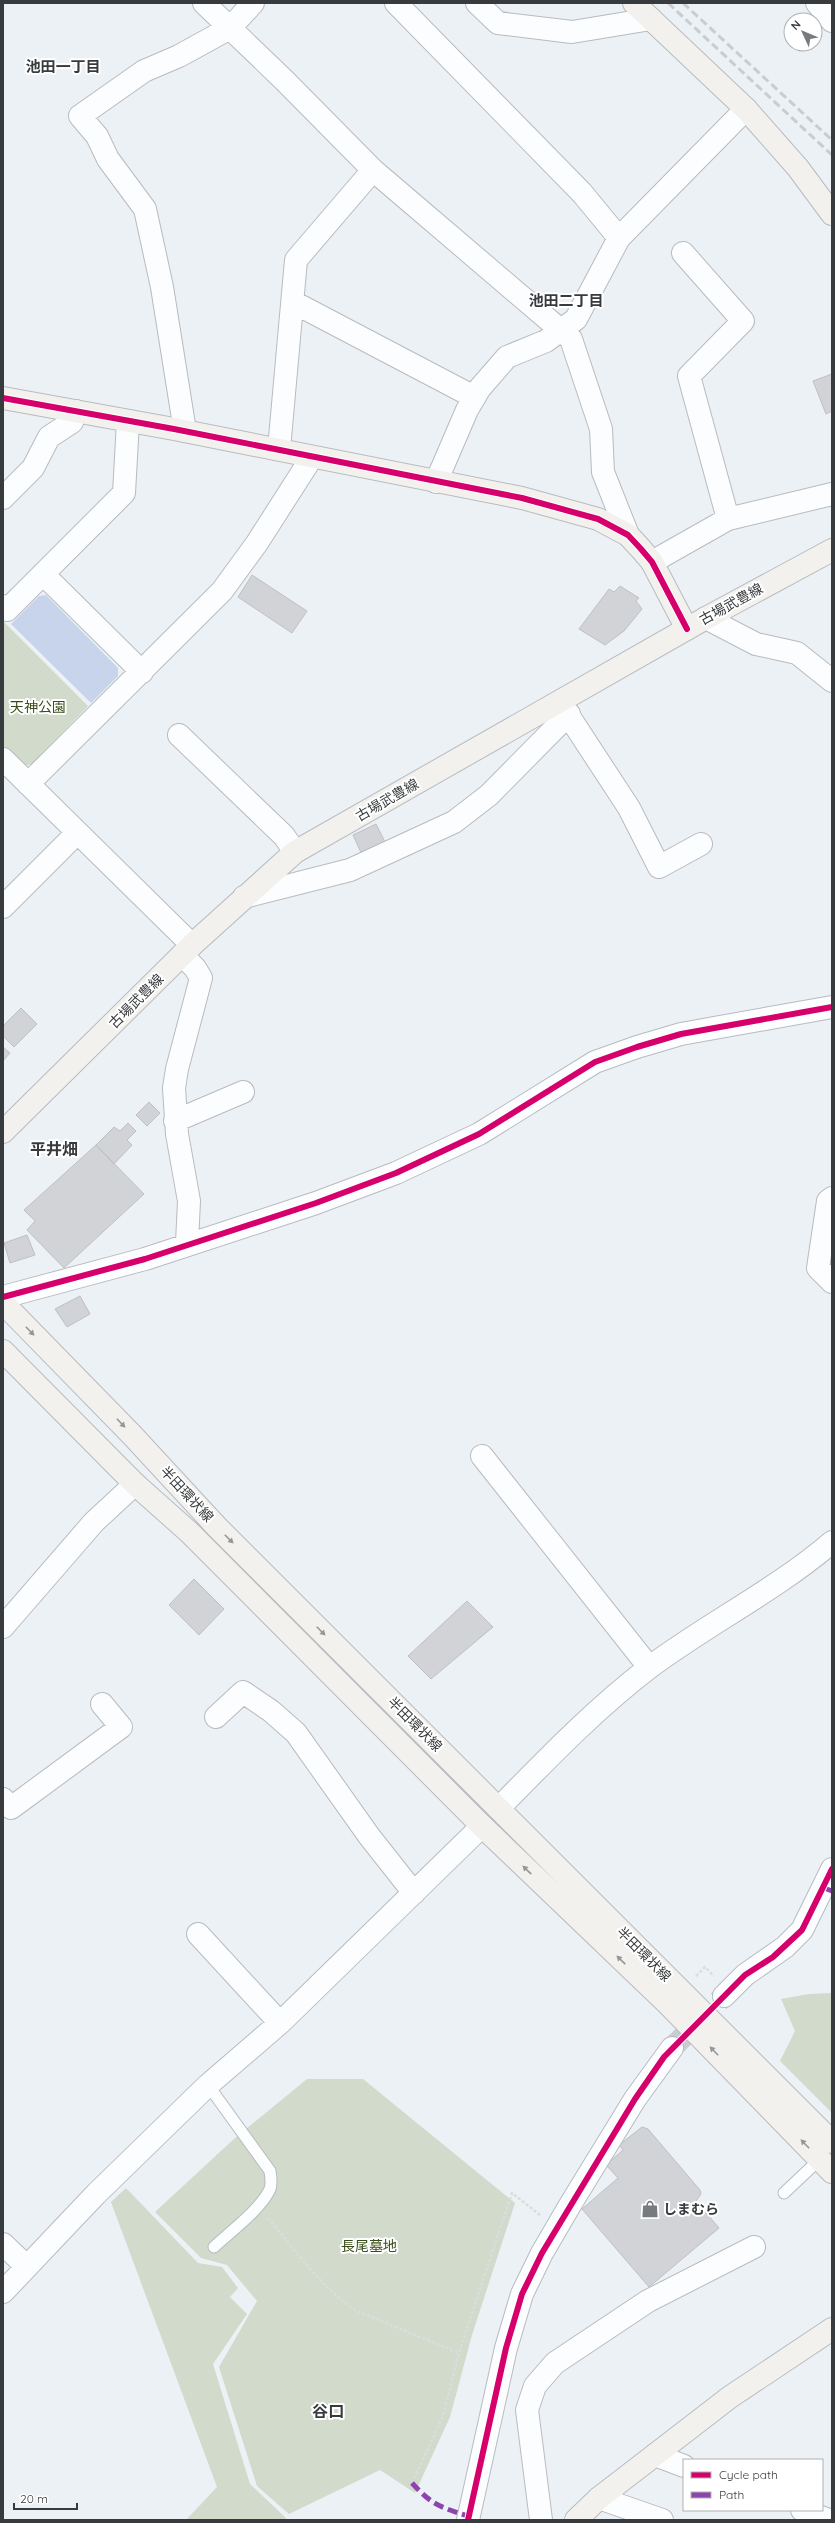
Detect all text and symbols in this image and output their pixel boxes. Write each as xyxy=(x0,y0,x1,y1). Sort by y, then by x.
north arrow xyxy=(783,12,823,52)
text: N xyxy=(788,17,804,33)
district label: 池田一丁目 xyxy=(25,57,101,76)
district label: 池田二丁目 xyxy=(528,291,604,310)
street label: 古場武豊線 xyxy=(696,579,766,629)
park label: 天神公園 xyxy=(10,698,66,716)
street label: 古場武豊線 xyxy=(352,775,422,825)
street label: 古場武豊線 xyxy=(105,970,167,1032)
district label: 平井畑 xyxy=(30,1139,78,1159)
one-way arrow xyxy=(25,1326,35,1336)
one-way arrow xyxy=(116,1418,126,1428)
street label: 半田環状線 xyxy=(157,1462,217,1526)
one-way arrow xyxy=(224,1534,234,1544)
one-way arrow xyxy=(316,1626,326,1636)
street label: 半田環状線 xyxy=(384,1693,446,1755)
one-way arrow xyxy=(522,1865,532,1874)
street label: 半田環状線 xyxy=(613,1923,675,1985)
one-way arrow xyxy=(616,1955,626,1964)
one-way arrow xyxy=(709,2046,718,2056)
one-way arrow xyxy=(800,2139,809,2149)
shop icon: しまむら xyxy=(640,2199,660,2219)
place label: しまむら xyxy=(663,2200,719,2218)
park label: 長尾墓地 xyxy=(341,2237,397,2255)
district label: 谷口 xyxy=(312,2401,344,2421)
legend xyxy=(683,2459,823,2511)
text: Cycle path xyxy=(719,2467,778,2482)
scale bar xyxy=(14,2485,77,2511)
text: Path xyxy=(719,2487,744,2502)
text: 20 m xyxy=(20,2491,48,2506)

